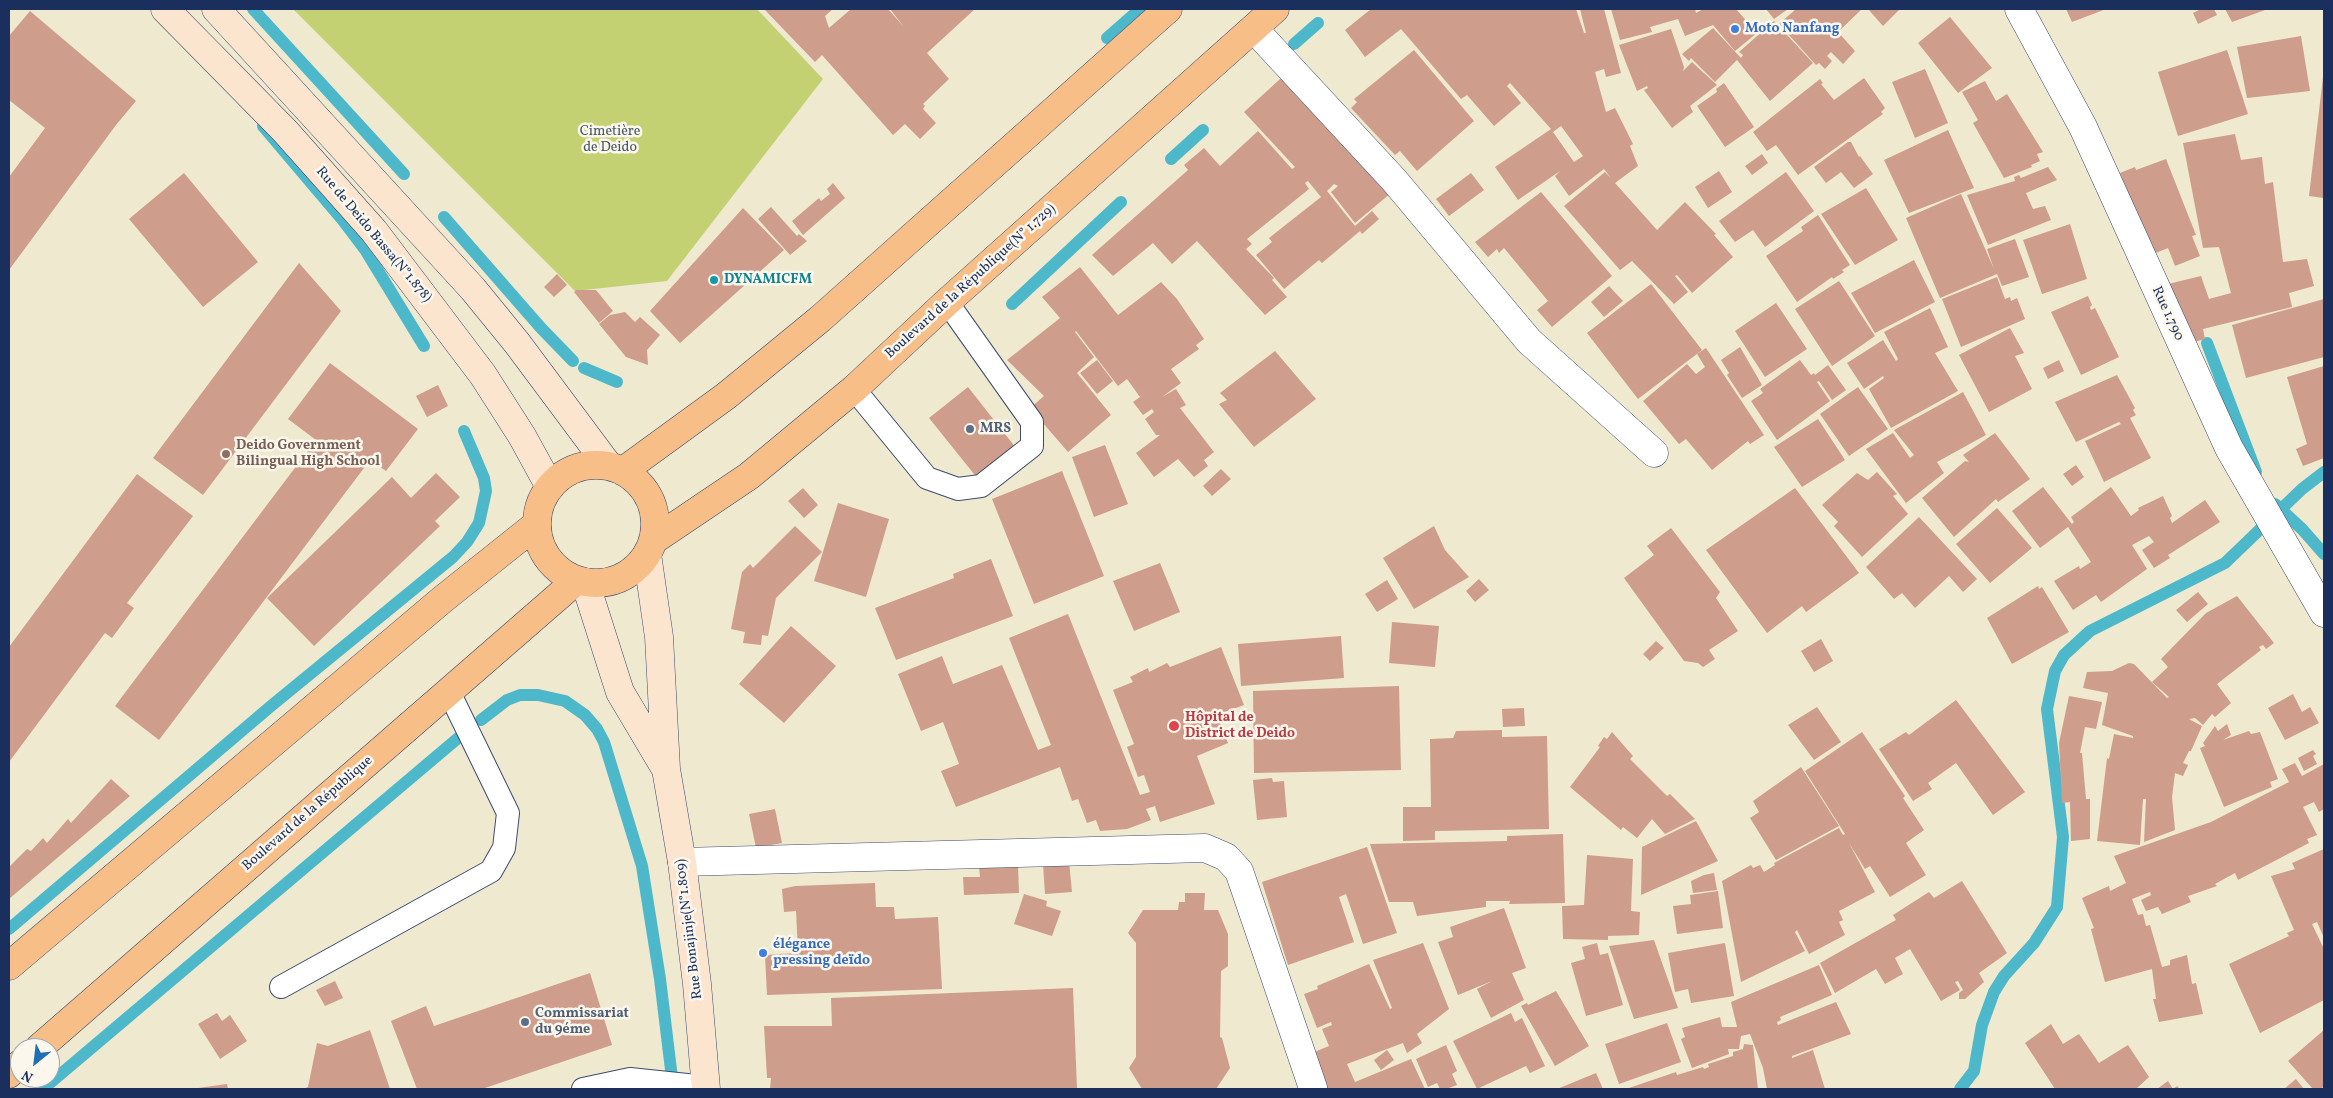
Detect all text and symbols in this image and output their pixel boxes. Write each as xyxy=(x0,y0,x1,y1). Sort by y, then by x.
place label: Moto Nanfang xyxy=(1745,21,1839,37)
marker: Moto Nanfang xyxy=(1729,23,1741,35)
park label: Cimetière de Deido xyxy=(580,124,640,156)
street label: Rue de Deido Bassa(N°1.878) xyxy=(311,164,435,306)
street label: Boulevard de la République(N° 1.729) xyxy=(882,201,1060,363)
place label: DYNAMICFM xyxy=(724,272,812,288)
marker: DYNAMICFM xyxy=(708,274,720,286)
street label: Rue 1.790 xyxy=(2147,284,2187,344)
place label: MRS xyxy=(980,421,1011,437)
marker: MRS xyxy=(964,423,976,435)
place label: Deido Government Bilingual High School xyxy=(236,438,380,471)
marker: Deido Government Bilingual High School xyxy=(220,448,232,460)
place label: Hôpital de District de Deido xyxy=(1185,710,1295,742)
marker: Hôpital de District de Deido xyxy=(1167,719,1181,733)
street label: Boulevard de la République xyxy=(240,753,376,875)
street label: Rue Bonajinje(N°1.809) xyxy=(673,858,707,1000)
place label: élégance pressing deïdo xyxy=(773,937,870,970)
marker: élégance pressing deïdo xyxy=(757,947,769,959)
place label: Commissariat du 9éme xyxy=(535,1006,629,1038)
marker: Commissariat du 9éme xyxy=(519,1016,531,1028)
north arrow xyxy=(10,1038,60,1088)
text: N xyxy=(19,1065,37,1086)

